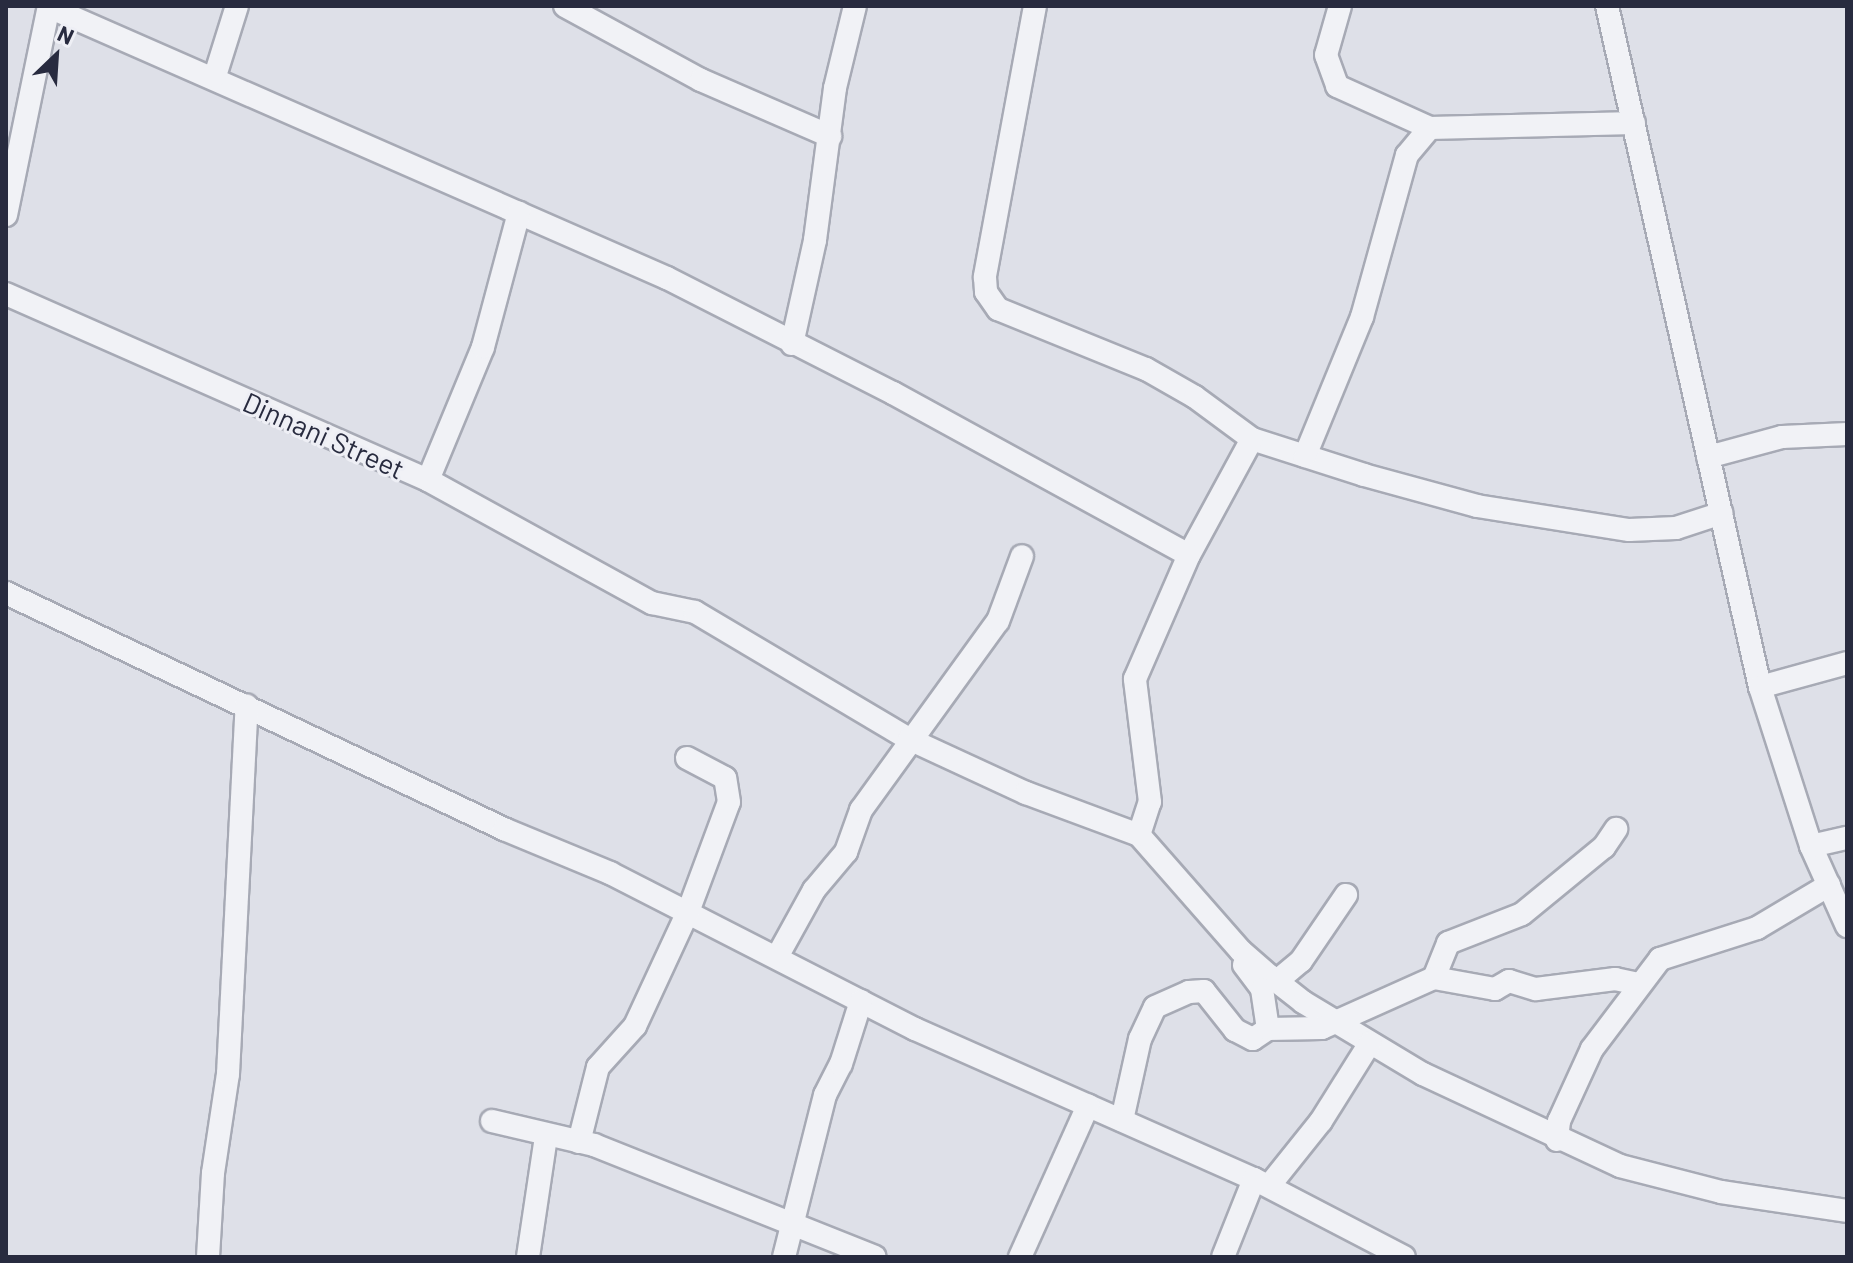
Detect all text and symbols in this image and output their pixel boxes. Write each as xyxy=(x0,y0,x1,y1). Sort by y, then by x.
north arrow xyxy=(16,16,96,96)
text: N xyxy=(54,19,78,49)
street label: Dinnani Street xyxy=(238,384,410,486)

